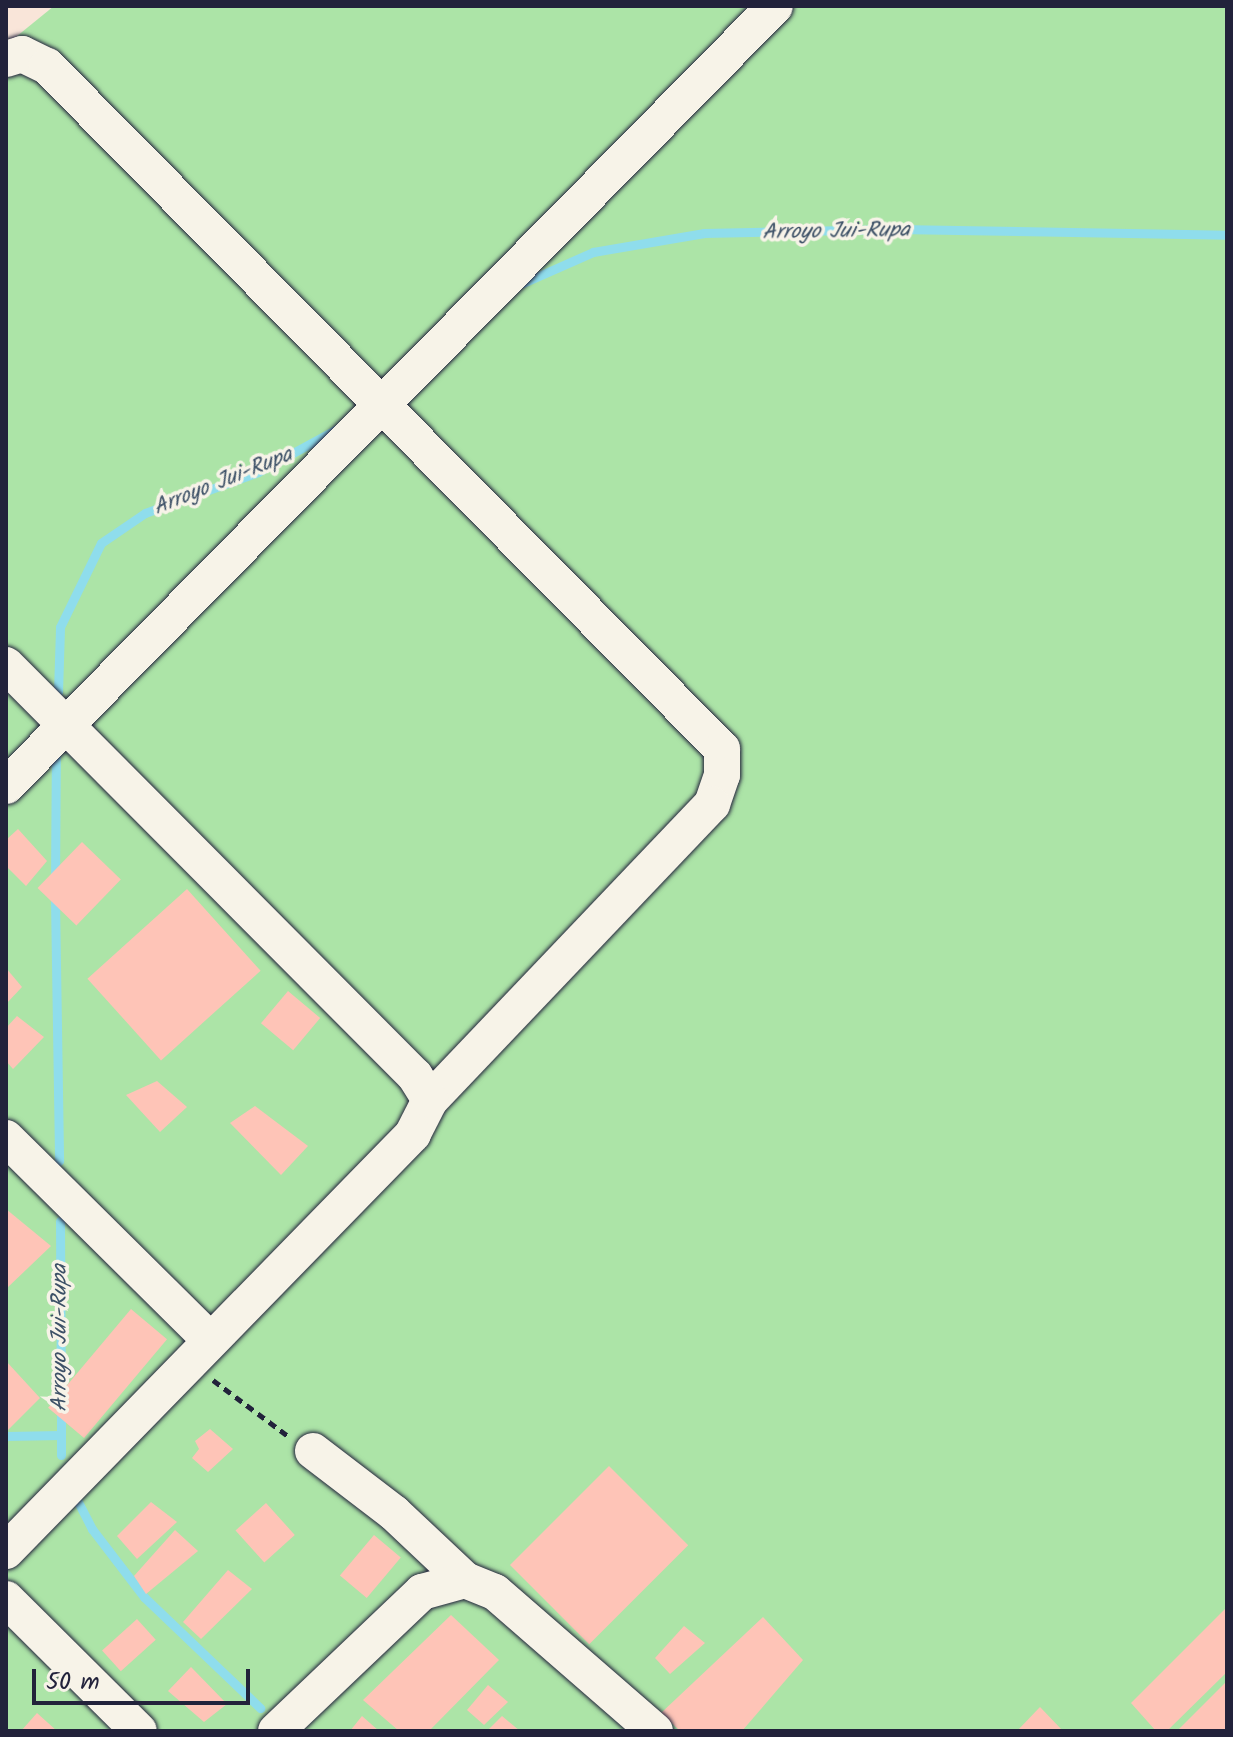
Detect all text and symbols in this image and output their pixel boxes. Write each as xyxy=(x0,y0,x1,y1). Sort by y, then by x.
water label: Arroyo Jui-Rupa xyxy=(762,218,910,246)
water label: Arroyo Jui-Rupa xyxy=(150,442,296,522)
water label: Arroyo Jui-Rupa xyxy=(48,1264,74,1412)
scale bar xyxy=(36,1653,254,1703)
text: 50 m xyxy=(46,1663,100,1702)

